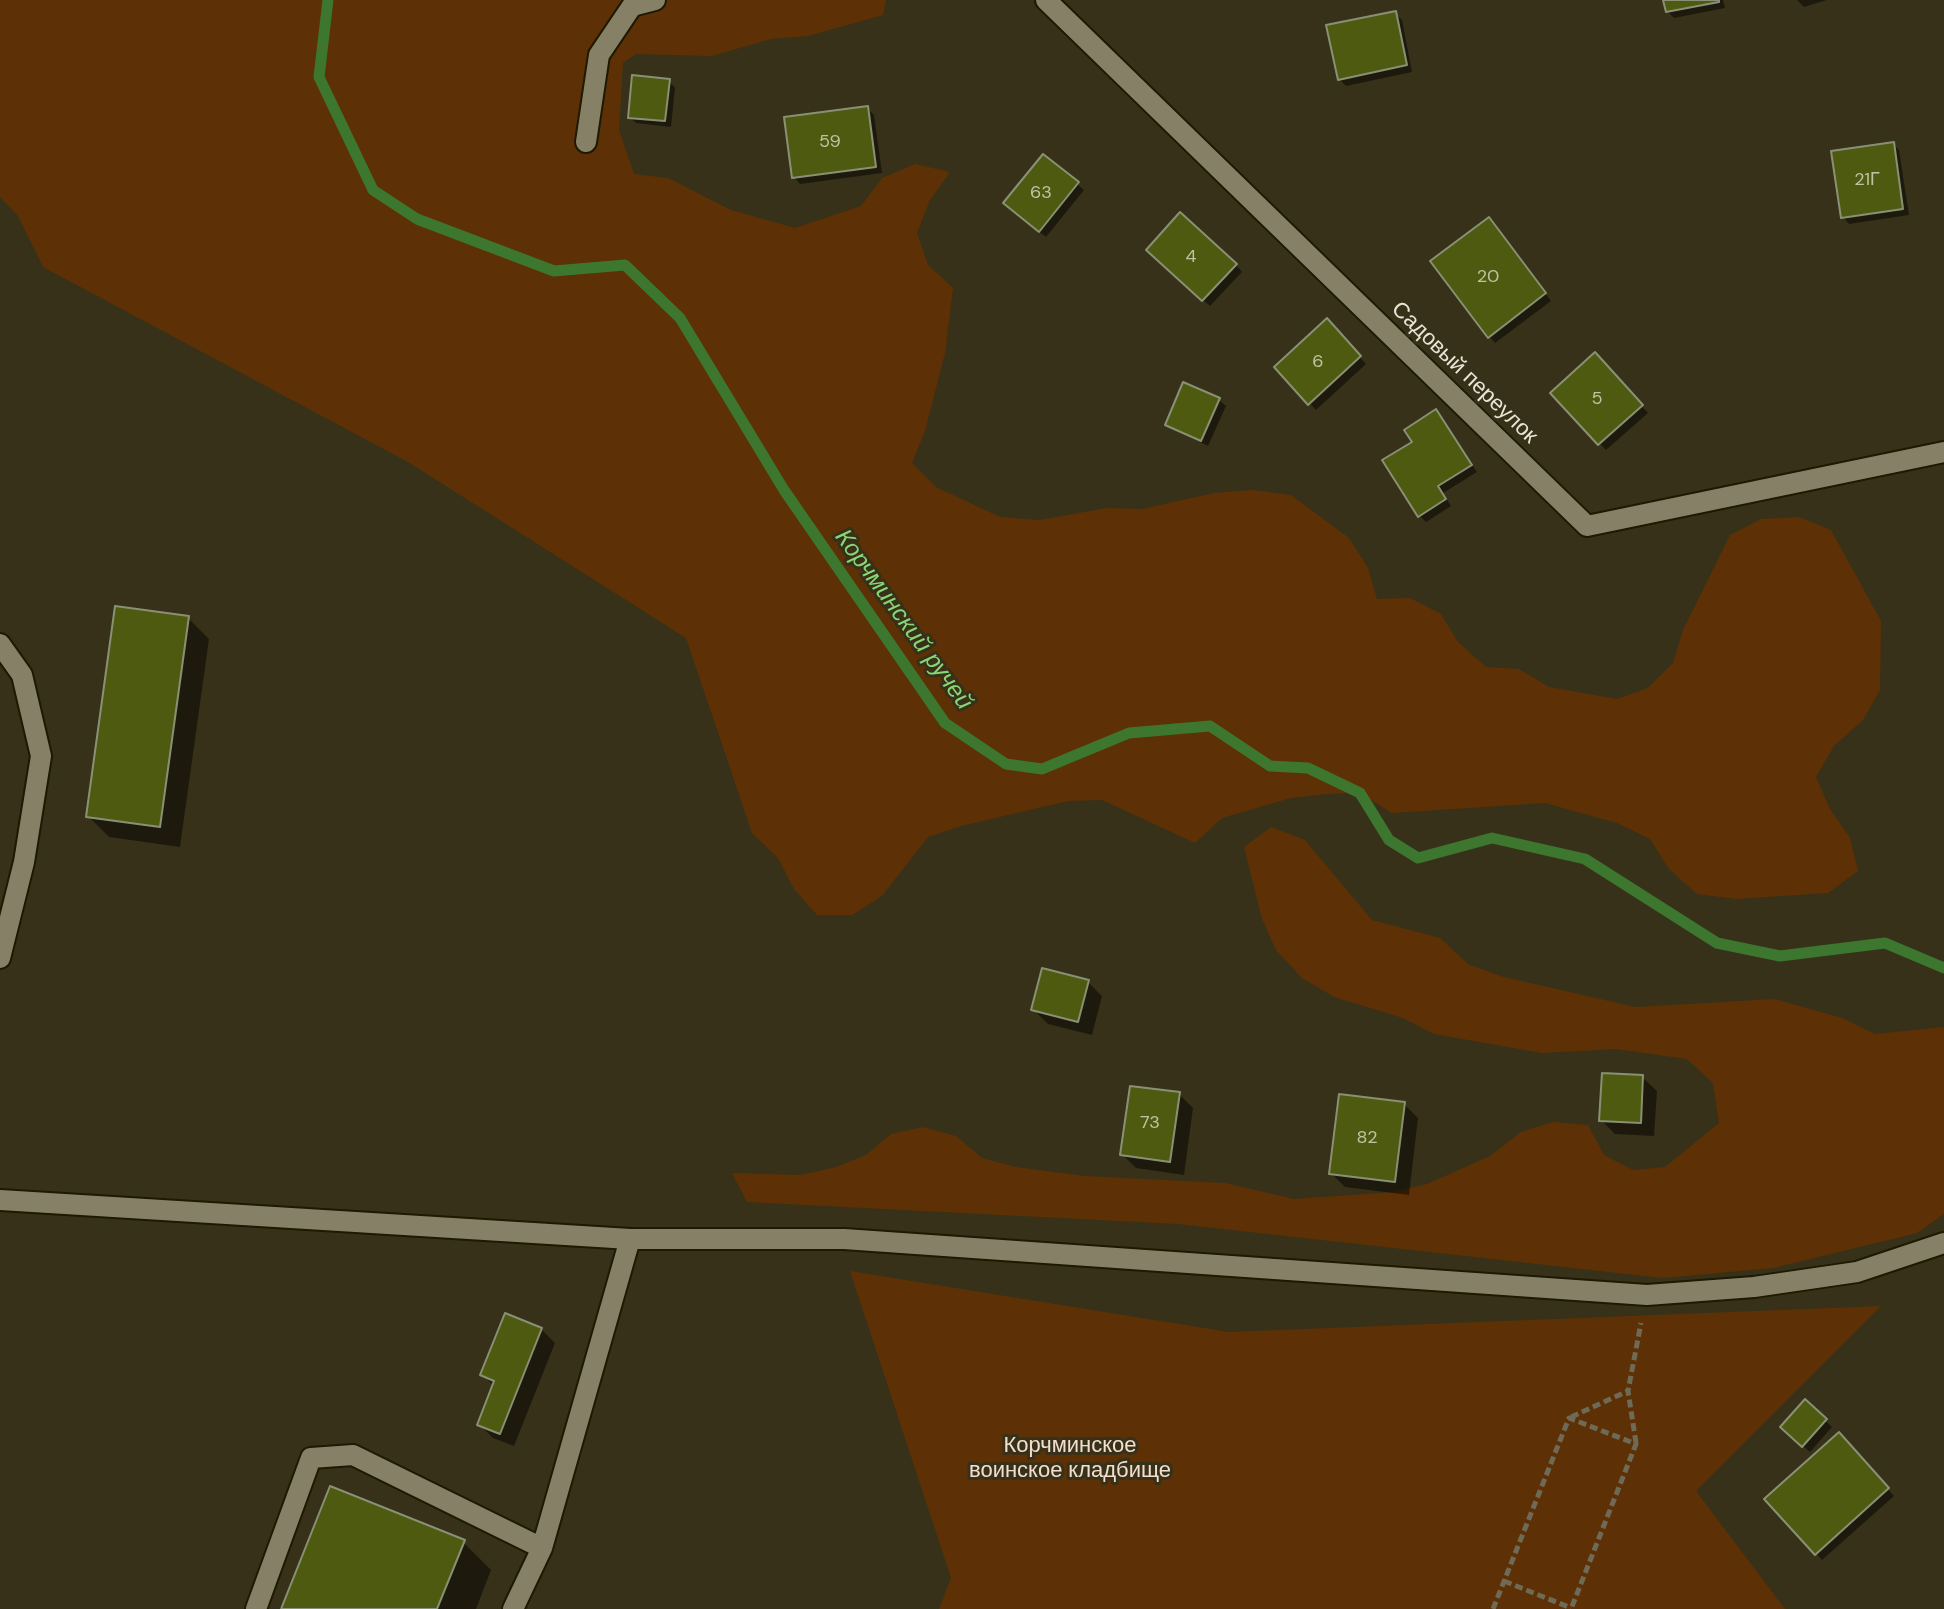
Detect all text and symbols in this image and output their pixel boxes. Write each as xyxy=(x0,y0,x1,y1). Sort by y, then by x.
house number: 59 xyxy=(819,131,841,153)
house number: 21Г xyxy=(1854,169,1880,191)
house number: 63 xyxy=(1030,182,1052,204)
house number: 4 xyxy=(1186,246,1196,268)
house number: 20 xyxy=(1477,266,1499,288)
street label: Садовый переулок xyxy=(1385,296,1543,450)
house number: 6 xyxy=(1312,351,1324,373)
house number: 5 xyxy=(1592,388,1602,410)
water label: Корчминский ручей xyxy=(828,524,978,716)
house number: 73 xyxy=(1140,1112,1160,1134)
house number: 82 xyxy=(1356,1127,1378,1149)
park label: Корчминское воинское кладбище xyxy=(969,1433,1171,1484)

